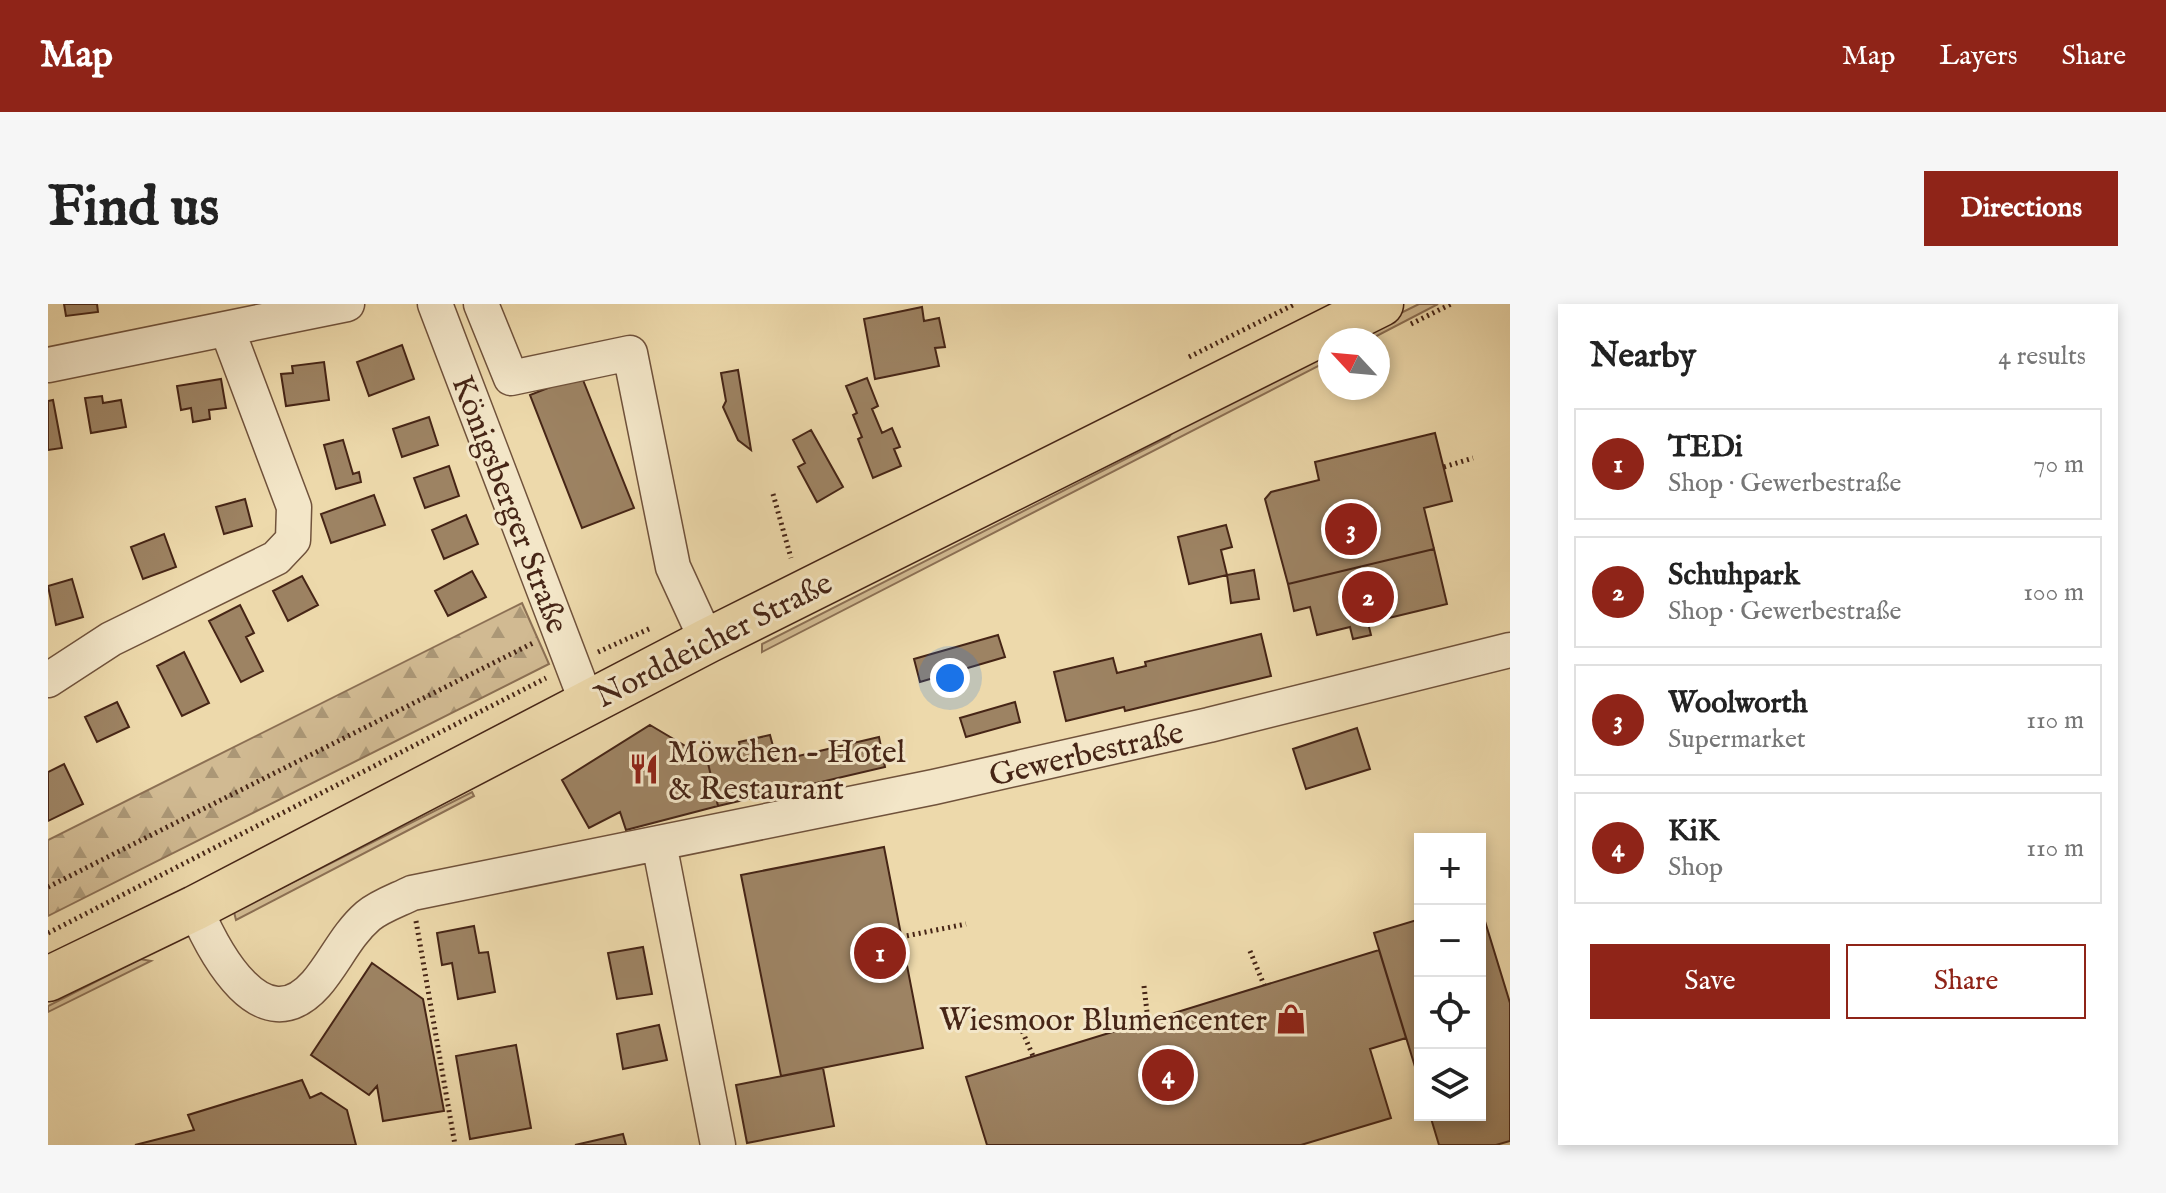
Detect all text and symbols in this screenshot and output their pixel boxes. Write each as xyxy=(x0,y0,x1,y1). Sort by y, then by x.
text: Map xyxy=(40,32,113,80)
text: Map xyxy=(1842,39,1895,74)
text: Layers xyxy=(1939,39,2018,74)
text: Share xyxy=(2062,39,2126,74)
button: Directions xyxy=(1924,171,2118,246)
text: Find us xyxy=(48,173,219,244)
north arrow xyxy=(1318,328,1390,400)
text: Nearby xyxy=(1590,335,1696,378)
text: 4 results xyxy=(1998,340,2086,373)
street label: Königsberger Straße xyxy=(441,370,577,640)
text: TEDi xyxy=(1668,429,1743,467)
text: 1 xyxy=(1613,448,1623,481)
text: 70 m xyxy=(2033,448,2084,481)
text: Shop · Gewerbestraße xyxy=(1668,467,1901,500)
pin: 3 xyxy=(1325,499,1377,559)
text: Schuhpark xyxy=(1668,557,1800,595)
street label: Norddeicher Straße xyxy=(588,564,840,719)
pin: 2 xyxy=(1342,567,1394,627)
text: 2 xyxy=(1612,576,1624,609)
text: 100 m xyxy=(2023,576,2084,609)
text: Shop · Gewerbestraße xyxy=(1668,595,1901,628)
your location xyxy=(930,658,970,698)
text: Woolworth xyxy=(1668,685,1808,723)
text: 3 xyxy=(1613,704,1623,737)
text: 110 m xyxy=(2026,704,2084,737)
street label: Gewerbestraße xyxy=(985,713,1188,798)
text: Supermarket xyxy=(1668,723,1806,756)
place label: Möwchen - Hotel & Restaurant xyxy=(668,733,906,811)
restaurant icon: Möwchen - Hotel & Restaurant xyxy=(627,752,661,786)
text: KiK xyxy=(1668,813,1719,851)
text: 4 xyxy=(1612,832,1624,865)
text: 110 m xyxy=(2026,832,2084,865)
map controls xyxy=(1414,833,1486,1121)
button: + xyxy=(1414,833,1486,905)
text: Shop xyxy=(1668,851,1723,884)
button: − xyxy=(1414,905,1486,977)
pin: 1 xyxy=(854,923,906,983)
button: Save xyxy=(1590,944,1830,1019)
button: Share xyxy=(1846,944,2086,1019)
button: locate xyxy=(1414,977,1486,1049)
place label: Wiesmoor Blumencenter xyxy=(939,1001,1267,1042)
shop icon: Wiesmoor Blumencenter xyxy=(1274,1002,1308,1036)
pin: 4 xyxy=(1142,1045,1194,1105)
button: layers xyxy=(1414,1049,1486,1121)

